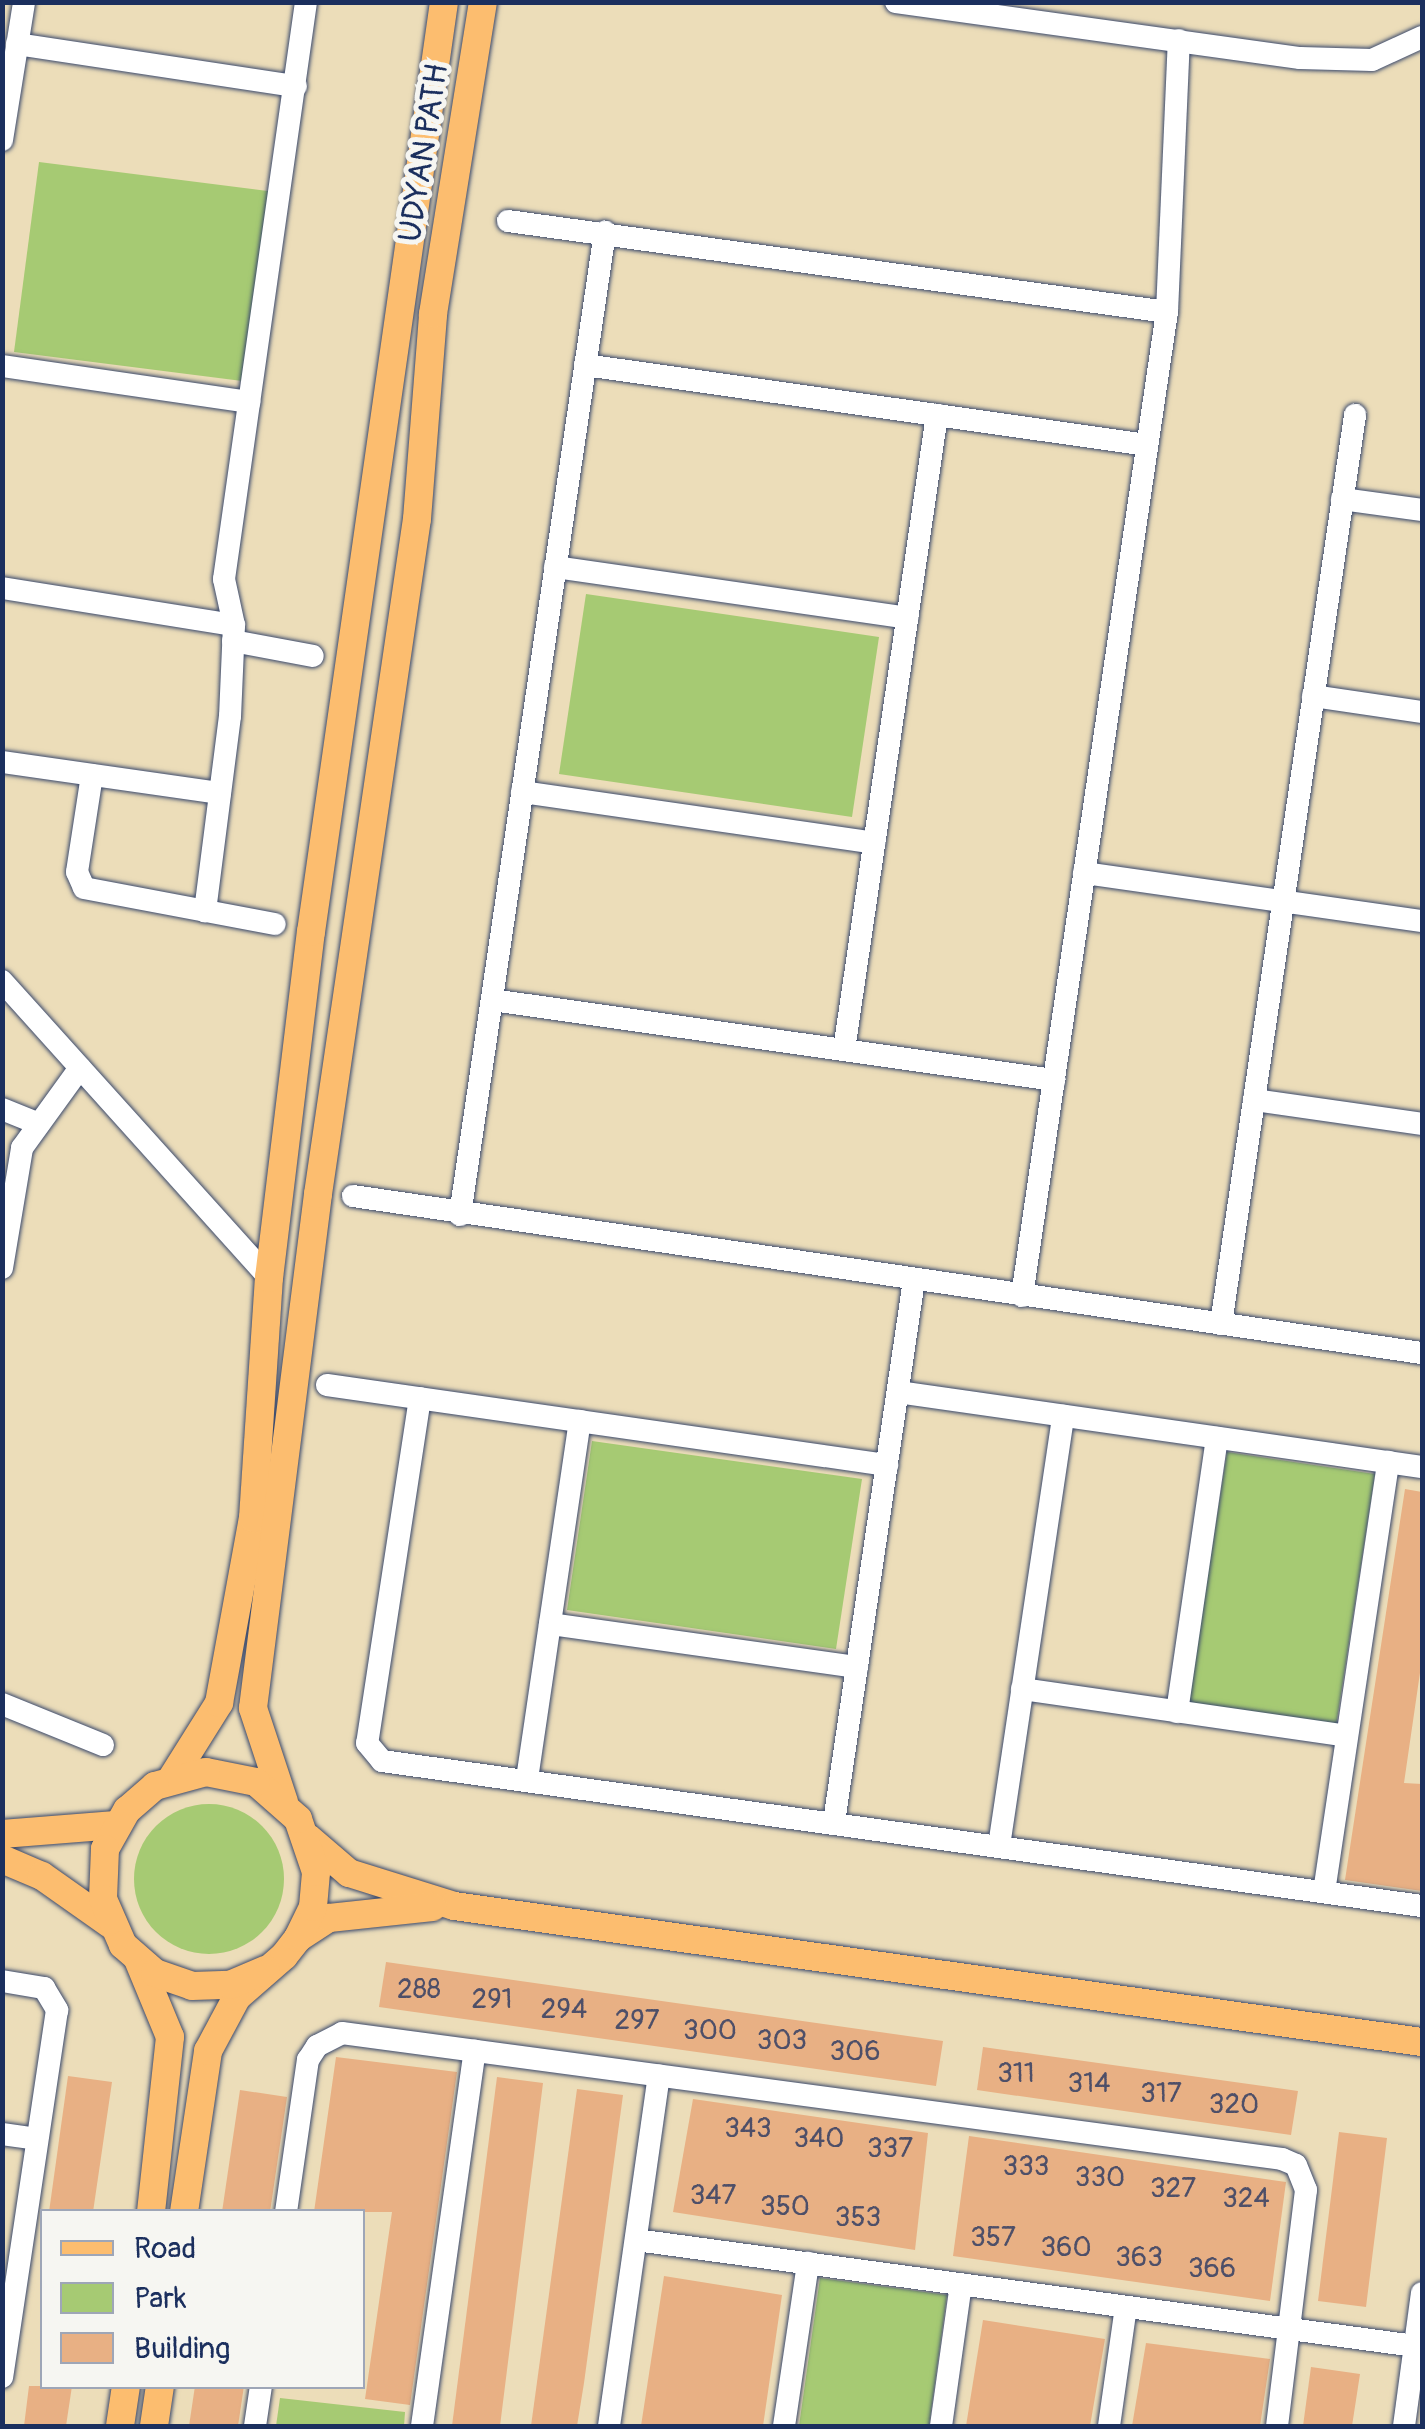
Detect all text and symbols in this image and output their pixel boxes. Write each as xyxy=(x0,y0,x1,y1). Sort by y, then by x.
street label: UDYAN PATH xyxy=(391,61,457,245)
house number: 288 xyxy=(397,1973,441,2007)
house number: 291 xyxy=(471,1983,513,2017)
house number: 294 xyxy=(541,1993,587,2027)
house number: 297 xyxy=(615,2004,659,2038)
house number: 300 xyxy=(683,2014,737,2048)
house number: 303 xyxy=(757,2024,807,2058)
house number: 306 xyxy=(829,2035,881,2069)
house number: 311 xyxy=(997,2057,1035,2091)
house number: 314 xyxy=(1068,2067,1110,2101)
house number: 317 xyxy=(1140,2077,1182,2111)
house number: 320 xyxy=(1209,2088,1259,2122)
house number: 343 xyxy=(724,2112,772,2146)
house number: 340 xyxy=(794,2122,844,2156)
house number: 337 xyxy=(867,2132,913,2166)
house number: 333 xyxy=(1003,2150,1049,2184)
house number: 330 xyxy=(1075,2161,1125,2195)
house number: 327 xyxy=(1150,2172,1196,2206)
house number: 347 xyxy=(690,2179,736,2213)
house number: 324 xyxy=(1222,2182,1270,2216)
house number: 350 xyxy=(760,2190,810,2224)
house number: 353 xyxy=(835,2201,881,2235)
legend xyxy=(40,2209,365,2389)
house number: 357 xyxy=(970,2221,1016,2255)
text: Road xyxy=(134,2230,196,2267)
house number: 360 xyxy=(1040,2231,1092,2265)
house number: 363 xyxy=(1115,2241,1163,2275)
house number: 366 xyxy=(1188,2252,1236,2286)
text: Park xyxy=(134,2280,187,2317)
text: Building xyxy=(134,2330,230,2367)

